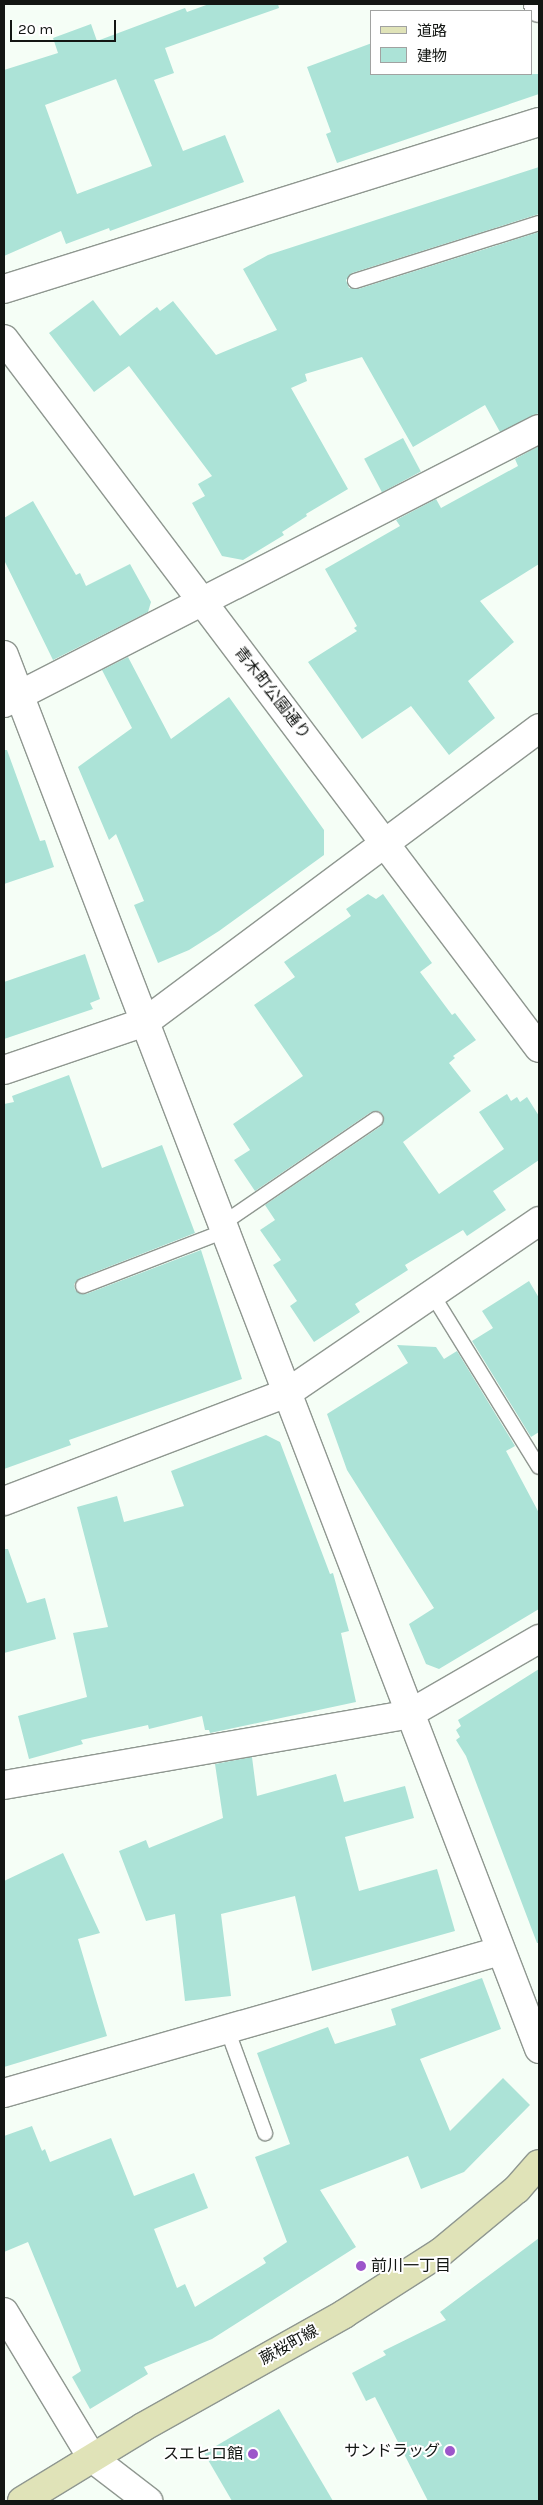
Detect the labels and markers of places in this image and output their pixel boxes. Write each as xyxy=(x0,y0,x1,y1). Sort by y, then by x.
place label: 前川一丁目 xyxy=(371,2256,451,2276)
marker: 前川一丁目 xyxy=(355,2260,367,2272)
place label: サンドラッグ xyxy=(344,2441,440,2461)
place label: スエヒロ館 xyxy=(163,2444,243,2464)
marker: サンドラッグ xyxy=(444,2445,456,2457)
marker: スエヒロ館 xyxy=(247,2448,259,2460)

